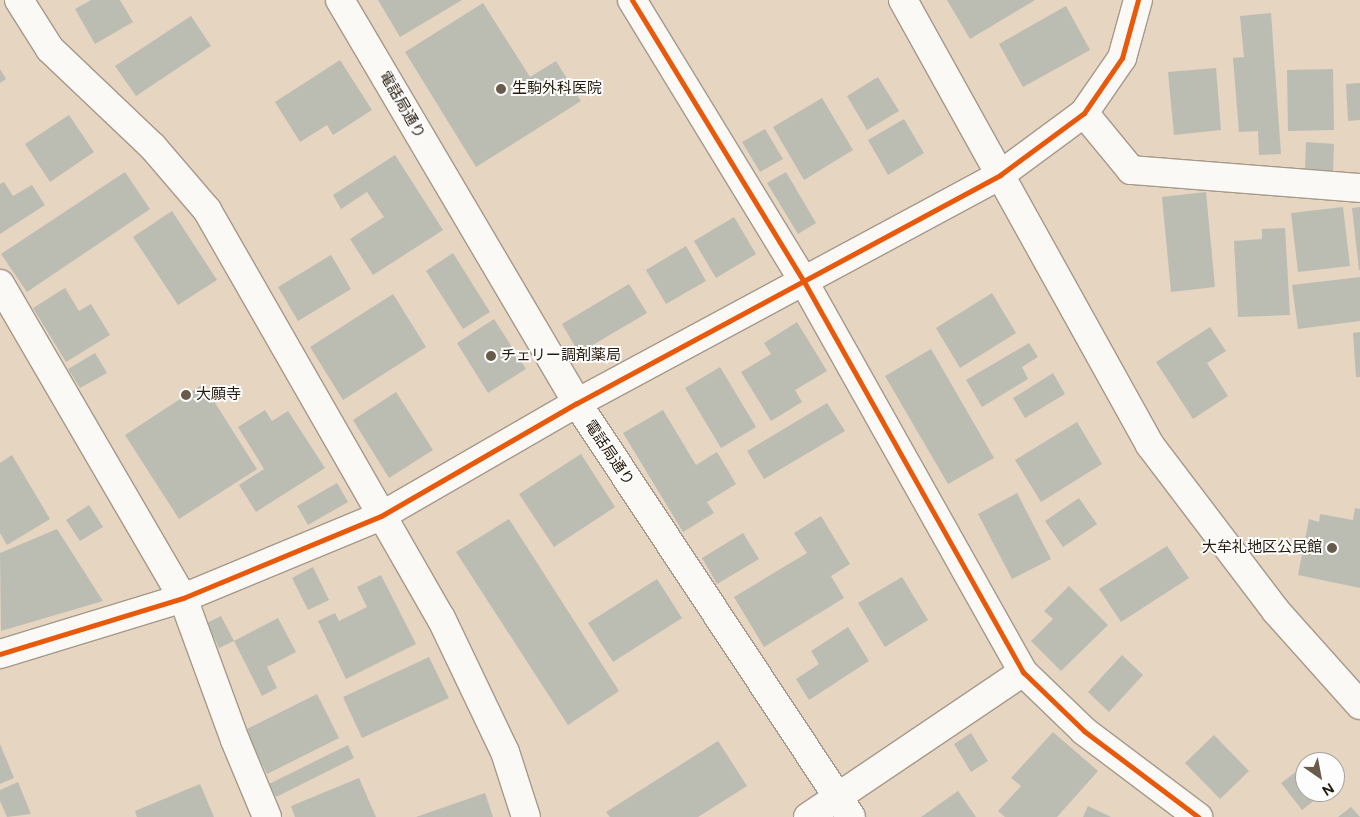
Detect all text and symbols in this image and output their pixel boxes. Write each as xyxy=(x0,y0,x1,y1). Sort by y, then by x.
street label: 電話局通り xyxy=(375,68,429,142)
place label: 生駒外科医院 xyxy=(512,80,602,98)
marker: 生駒外科医院 xyxy=(494,82,508,96)
place label: チェリー調剤薬局 xyxy=(501,347,621,365)
marker: チェリー調剤薬局 xyxy=(485,350,497,362)
place label: 大願寺 xyxy=(196,386,241,404)
marker: 大願寺 xyxy=(180,389,192,401)
street label: 電話局通り xyxy=(581,417,637,489)
place label: 大牟礼地区公民館 xyxy=(1202,539,1322,557)
marker: 大牟礼地区公民館 xyxy=(1326,542,1338,554)
north arrow xyxy=(1295,752,1345,802)
text: N xyxy=(1319,779,1337,799)

